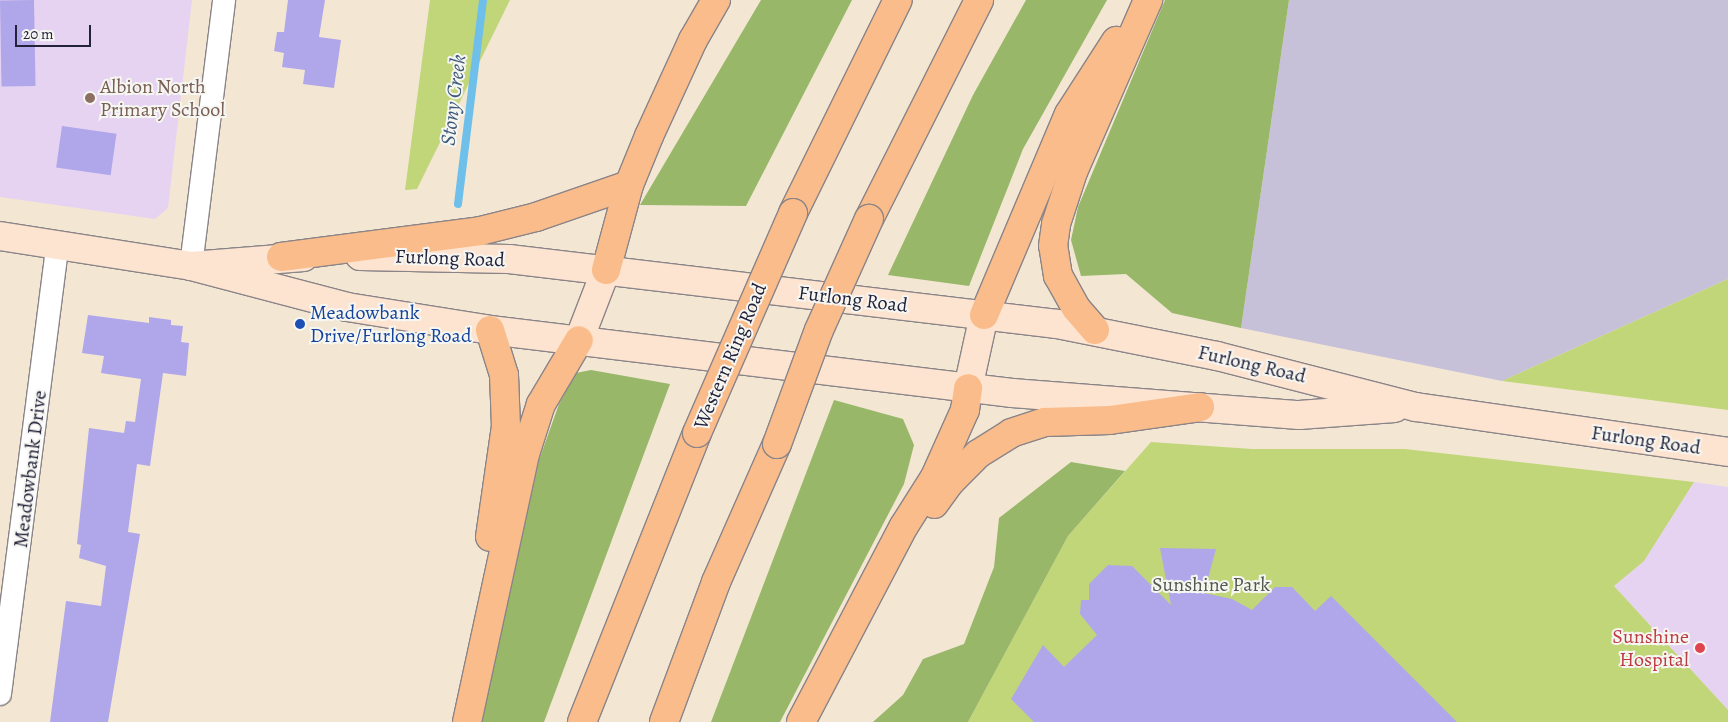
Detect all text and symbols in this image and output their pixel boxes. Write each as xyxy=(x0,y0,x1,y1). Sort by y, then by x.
scale bar xyxy=(18,15,94,47)
text: 20 m xyxy=(23,24,54,44)
water label: Stony Creek xyxy=(435,53,471,147)
place label: Albion North Primary School xyxy=(100,74,225,121)
marker: Albion North Primary School xyxy=(84,92,96,104)
street label: Furlong Road xyxy=(395,244,505,272)
street label: Western Ring Road xyxy=(688,279,772,433)
street label: Furlong Road xyxy=(797,280,909,318)
place label: Meadowbank Drive/Furlong Road xyxy=(310,300,472,347)
marker: Meadowbank Drive/Furlong Road xyxy=(294,318,306,330)
street label: Furlong Road xyxy=(1196,340,1308,388)
street label: Meadowbank Drive xyxy=(8,389,52,549)
street label: Furlong Road xyxy=(1590,420,1702,460)
park label: Sunshine Park xyxy=(1152,572,1270,596)
place label: Sunshine Hospital xyxy=(1612,624,1689,671)
marker: Sunshine Hospital xyxy=(1693,641,1707,655)

